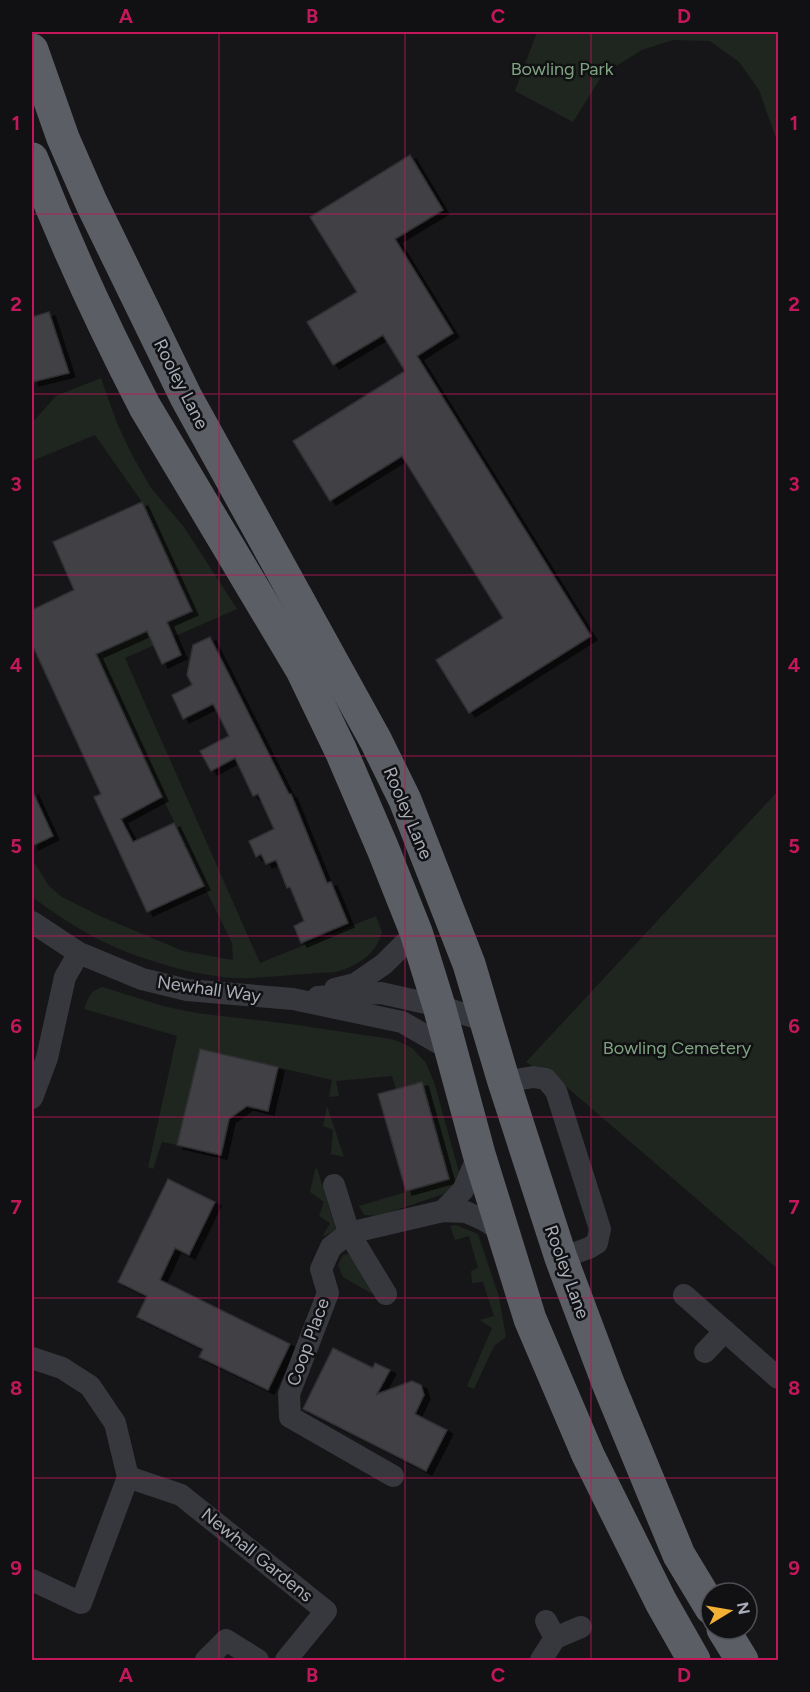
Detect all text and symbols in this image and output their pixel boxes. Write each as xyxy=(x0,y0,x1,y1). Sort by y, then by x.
text: A xyxy=(119,4,134,28)
text: B xyxy=(306,4,318,28)
text: C xyxy=(491,4,505,28)
text: D xyxy=(677,4,691,28)
park label: Bowling Park xyxy=(511,58,614,80)
text: 1 xyxy=(12,111,20,135)
text: 1 xyxy=(790,111,798,135)
text: 2 xyxy=(10,292,22,316)
text: 2 xyxy=(788,292,800,316)
street label: Rooley Lane xyxy=(149,335,213,433)
text: 3 xyxy=(10,472,22,496)
text: 3 xyxy=(788,472,800,496)
text: 4 xyxy=(10,653,23,677)
text: 4 xyxy=(788,653,801,677)
street label: Rooley Lane xyxy=(379,764,437,863)
text: 5 xyxy=(10,834,22,858)
text: 5 xyxy=(788,834,800,858)
street label: Newhall Way xyxy=(156,971,263,1007)
text: 6 xyxy=(10,1014,22,1038)
text: 6 xyxy=(788,1014,800,1038)
park label: Bowling Cemetery xyxy=(603,1037,752,1059)
text: 7 xyxy=(10,1195,22,1219)
text: 7 xyxy=(788,1195,800,1219)
street label: Rooley Lane xyxy=(540,1222,594,1322)
street label: Coop Place xyxy=(282,1295,334,1389)
text: 8 xyxy=(10,1376,22,1400)
text: 8 xyxy=(788,1376,800,1400)
street label: Newhall Gardens xyxy=(197,1503,317,1607)
text: 9 xyxy=(10,1556,22,1580)
text: 9 xyxy=(788,1556,800,1580)
north arrow xyxy=(699,1581,759,1641)
text: N xyxy=(733,1600,754,1616)
text: A xyxy=(119,1663,134,1687)
text: B xyxy=(306,1663,318,1687)
text: C xyxy=(491,1663,505,1687)
text: D xyxy=(677,1663,691,1687)

